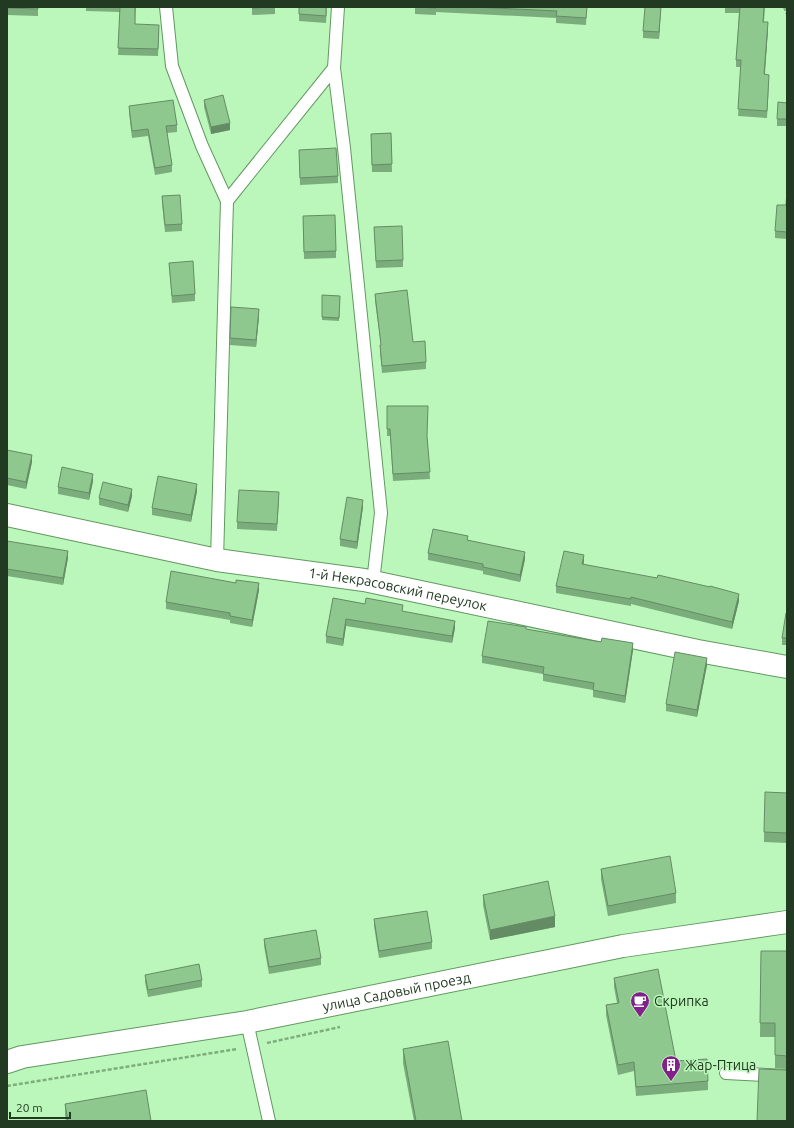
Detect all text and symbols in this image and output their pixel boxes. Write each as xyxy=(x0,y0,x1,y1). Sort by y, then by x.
street label: 1-й Некрасовский переулок xyxy=(308,565,489,614)
street label: улица Садовый проезд xyxy=(321,969,472,1015)
cafe icon: Скрипка xyxy=(629,990,651,1018)
place label: Скрипка xyxy=(654,993,709,1009)
building icon: Жар-Птица xyxy=(660,1054,682,1082)
place label: Жар-Птица xyxy=(685,1057,756,1073)
scale bar xyxy=(10,1094,70,1120)
text: 20 m xyxy=(16,1101,43,1114)

